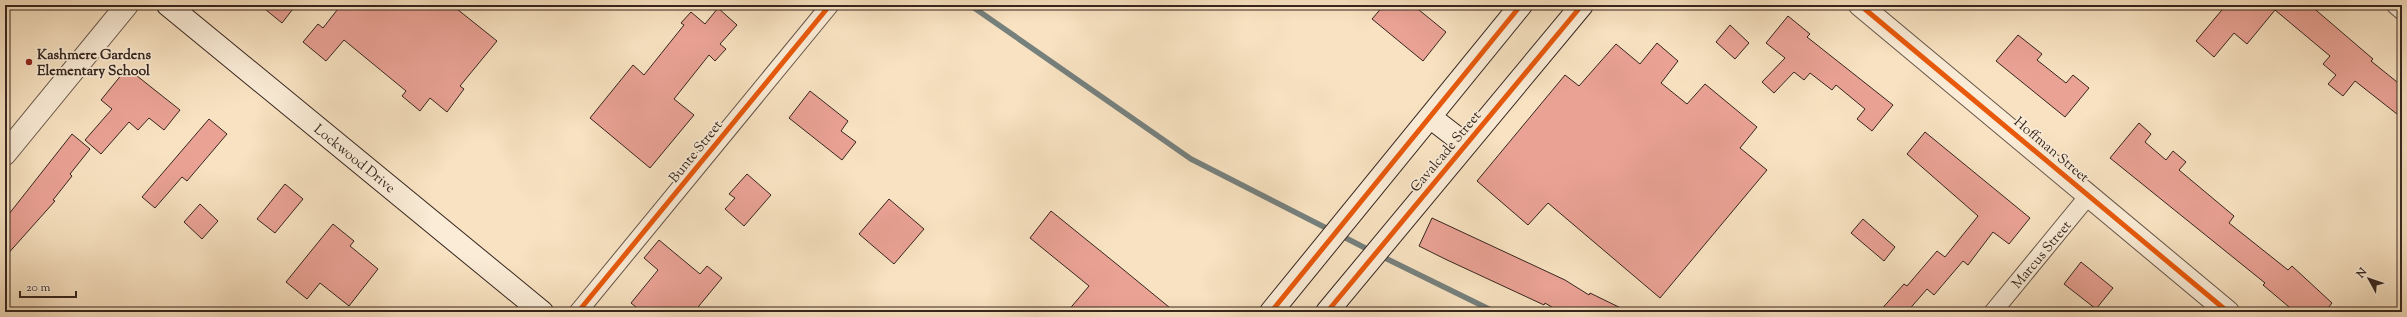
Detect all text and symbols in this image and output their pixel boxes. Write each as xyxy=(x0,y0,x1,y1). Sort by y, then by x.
place label: Kashmere Gardens Elementary School xyxy=(37,46,152,82)
marker: Kashmere Gardens Elementary School xyxy=(24,57,34,67)
street label: Cavalcade Street xyxy=(1406,107,1487,197)
street label: Hoffman Street xyxy=(2009,113,2093,188)
street label: Bunte Street xyxy=(665,116,728,188)
street label: Lockwood Drive xyxy=(309,120,399,199)
street label: Marcus Street xyxy=(2008,217,2077,294)
north arrow xyxy=(2349,259,2389,299)
text: N xyxy=(2353,265,2371,282)
scale bar xyxy=(20,273,76,299)
text: 20 m xyxy=(26,279,51,297)

